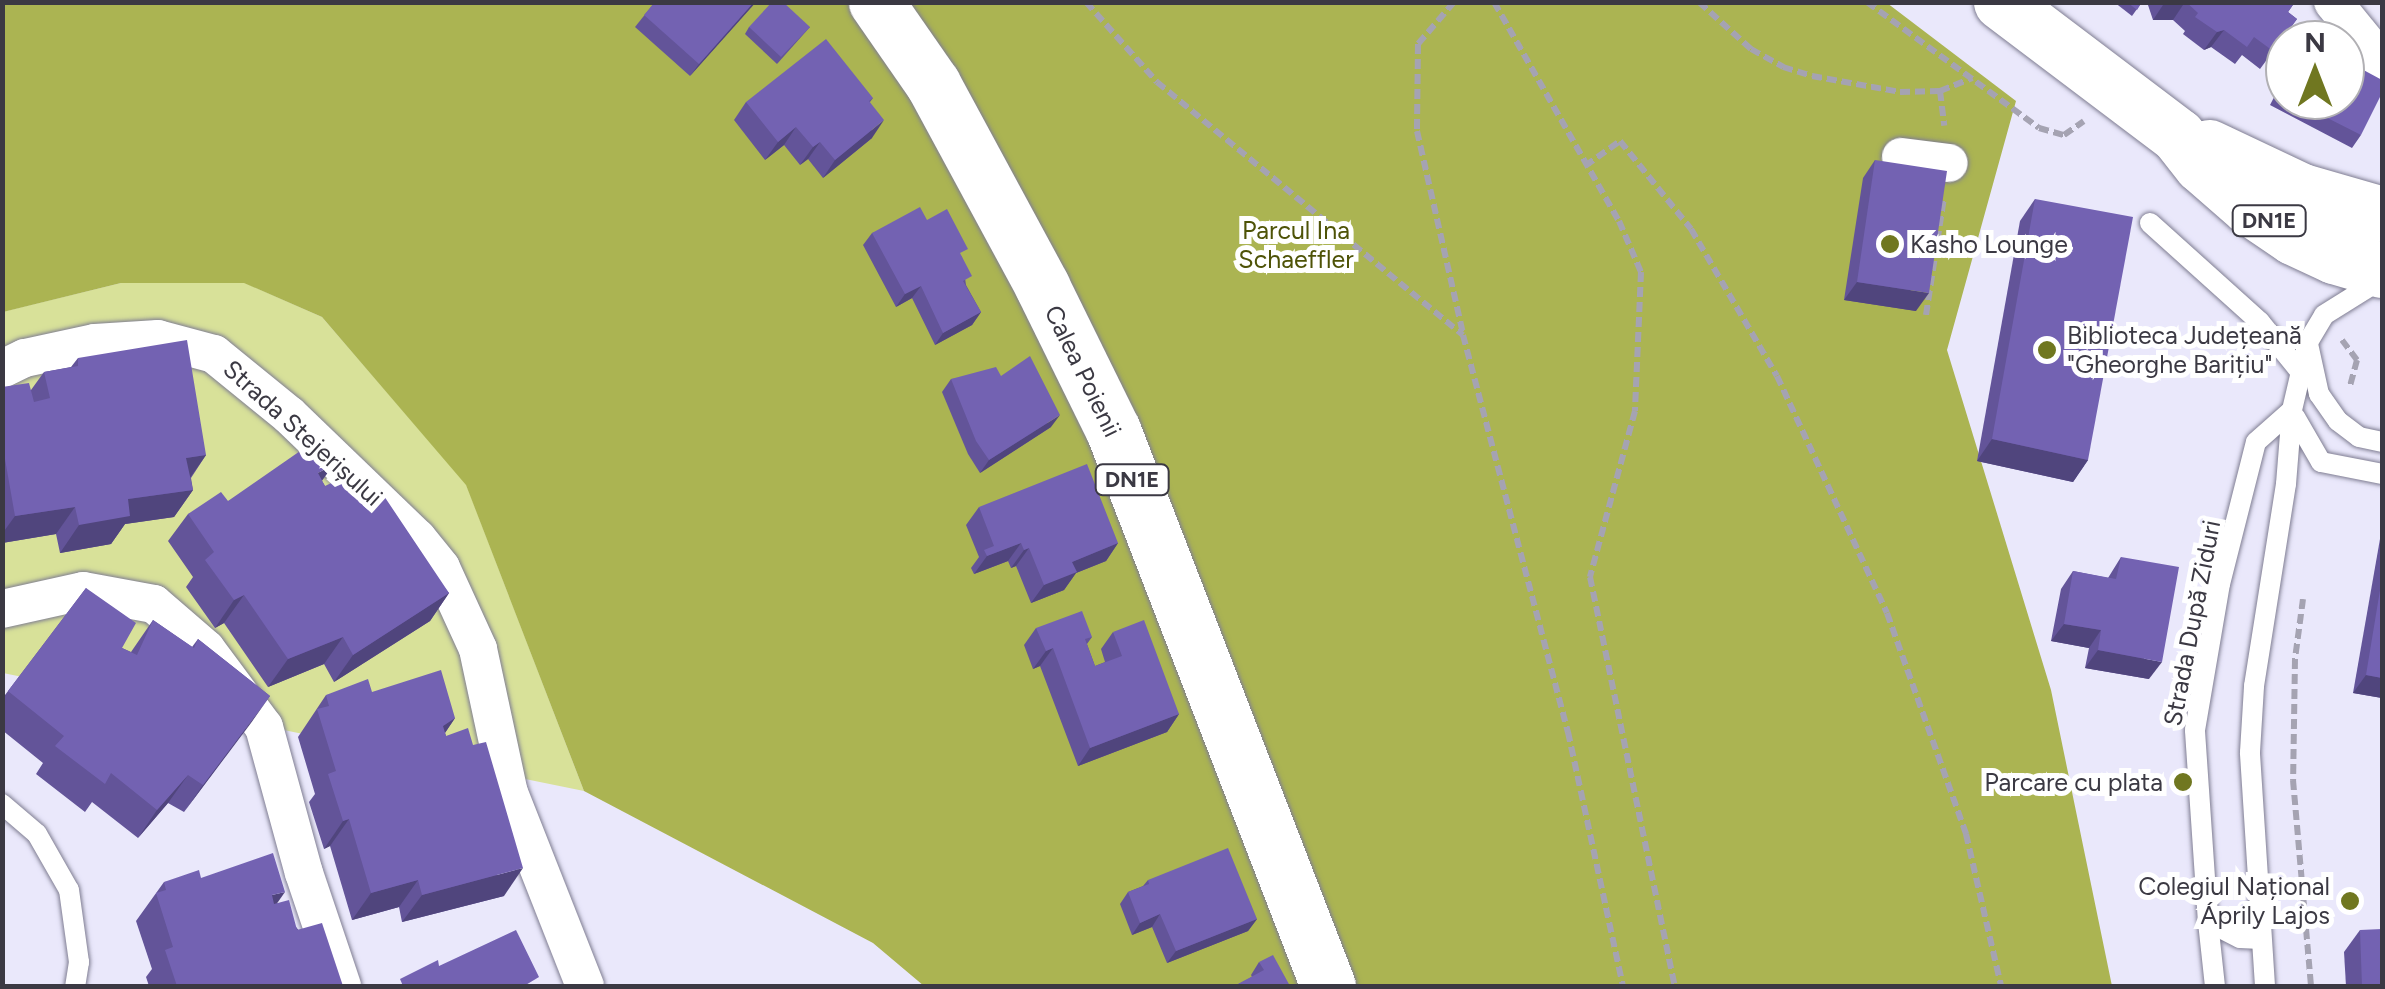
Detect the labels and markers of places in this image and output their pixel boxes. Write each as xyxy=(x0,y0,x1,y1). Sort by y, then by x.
place label: Kasho Lounge xyxy=(1910,229,2068,259)
marker: Kasho Lounge xyxy=(1879,233,1901,255)
place label: Biblioteca Județeană "Gheorghe Barițiu" xyxy=(2067,321,2302,380)
marker: Biblioteca Județeană "Gheorghe Barițiu" xyxy=(2036,339,2058,361)
place label: Parcare cu plata xyxy=(1984,767,2163,797)
marker: Parcare cu plata xyxy=(2172,771,2194,793)
place label: Colegiul Național Áprily Lajos xyxy=(2138,872,2330,931)
marker: Colegiul Național Áprily Lajos xyxy=(2339,890,2361,912)

